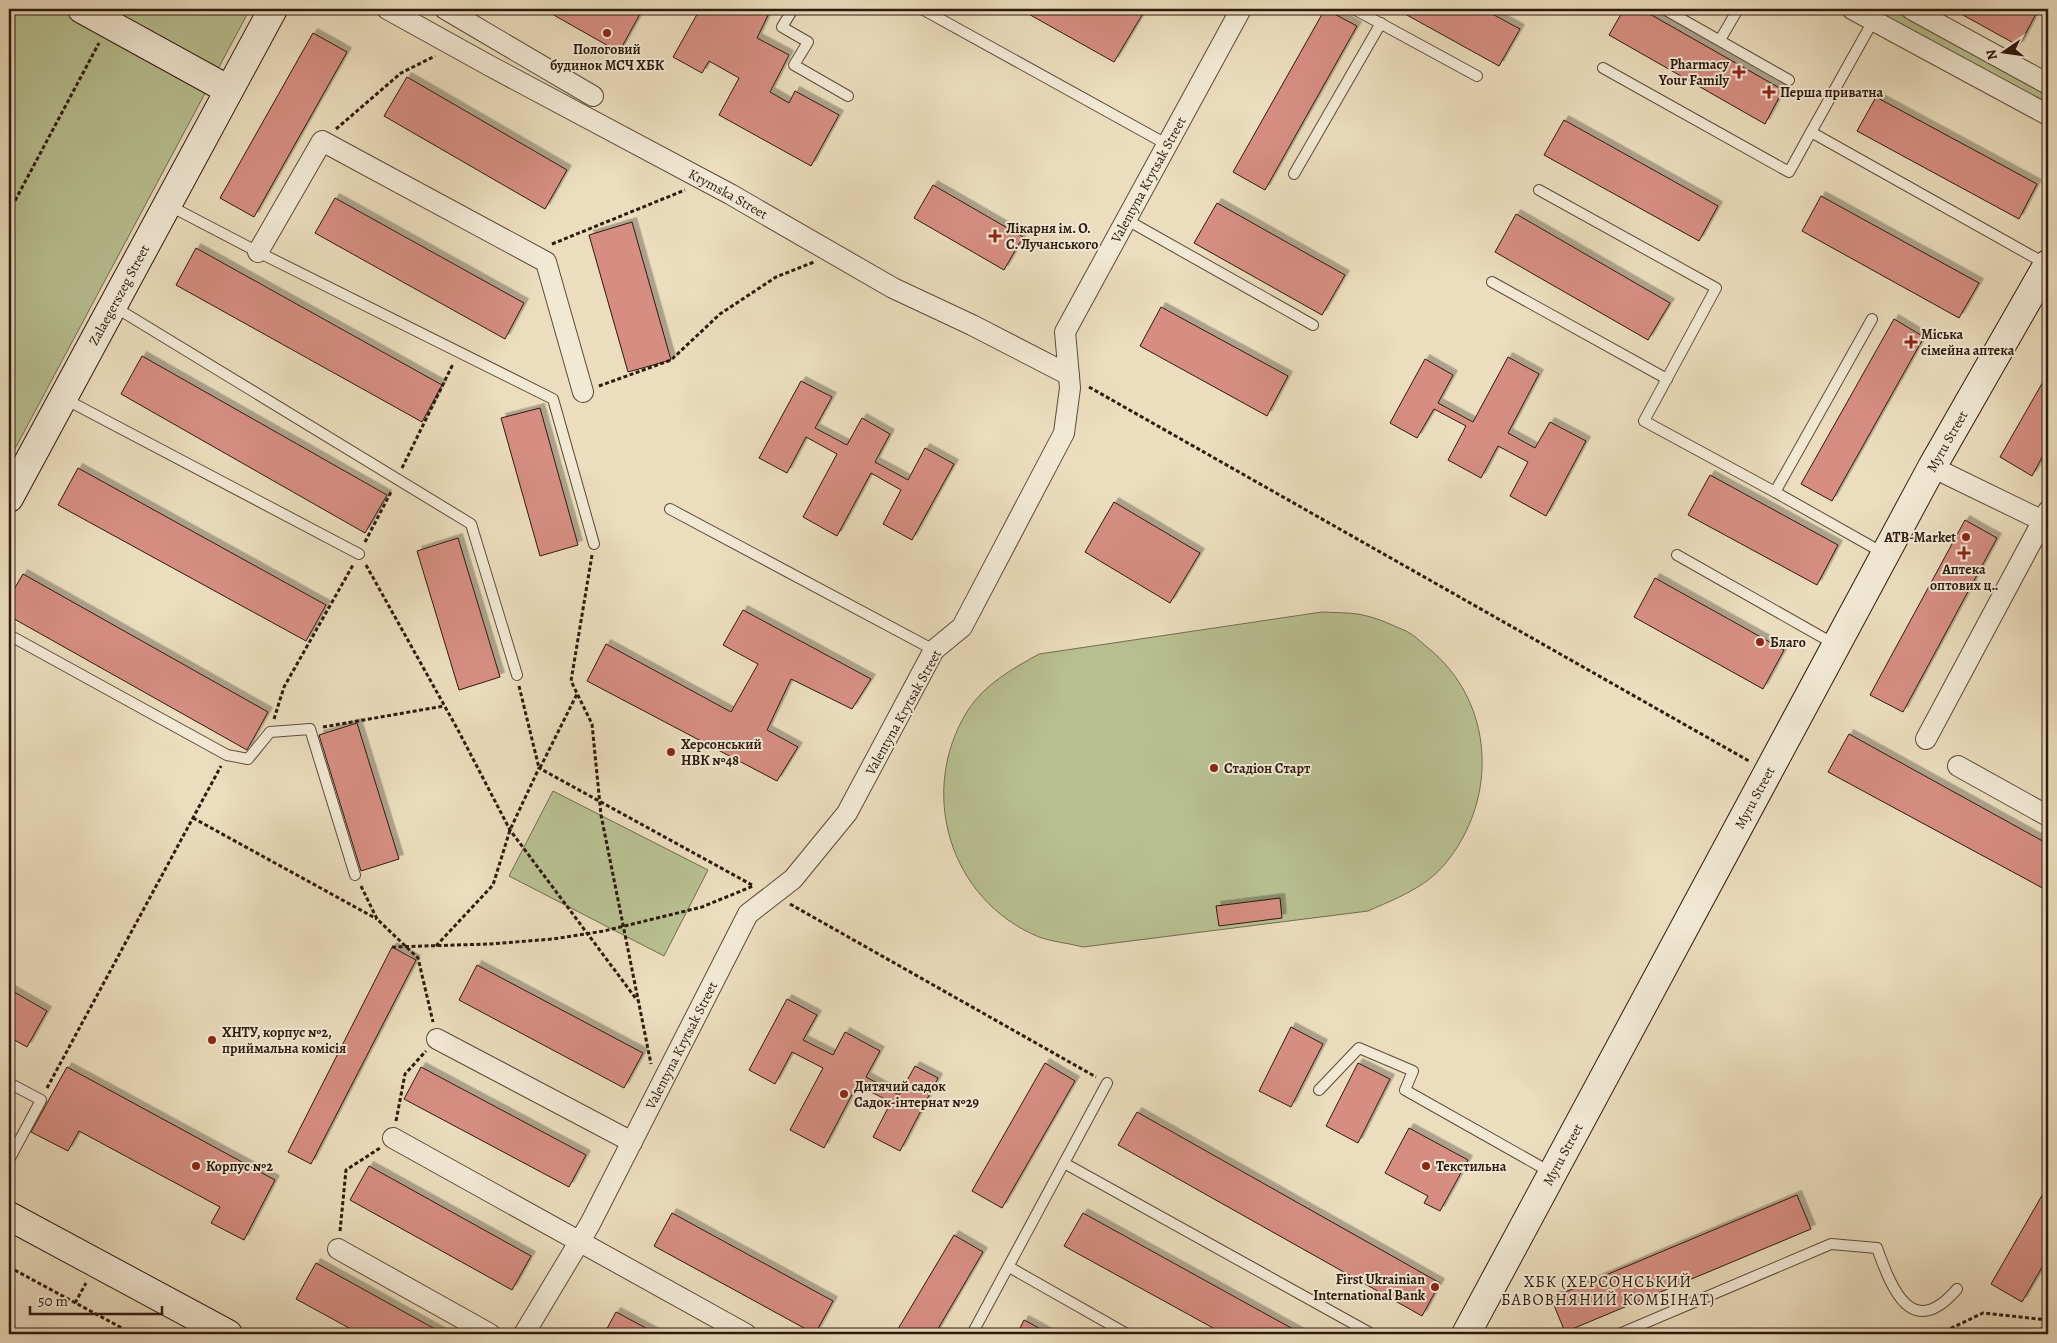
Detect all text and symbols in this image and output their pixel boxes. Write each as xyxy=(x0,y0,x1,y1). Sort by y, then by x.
marker: Пологовий будинок МСЧ ХБК xyxy=(601,27,613,39)
north arrow xyxy=(1980,28,2030,78)
place label: Пологовий будинок МСЧ ХБК xyxy=(550,40,665,75)
text: N xyxy=(1981,48,2002,62)
place label: Pharmacy Your Family xyxy=(1658,55,1729,90)
marker: Pharmacy Your Family xyxy=(1733,66,1745,78)
place label: Перша приватна xyxy=(1780,83,1884,102)
marker: Перша приватна xyxy=(1762,85,1776,99)
street label: Valentyna Krytsak Street xyxy=(1106,113,1191,247)
street label: Krymska Street xyxy=(685,164,772,224)
place label: Лікарня ім. О. С. Лучанського xyxy=(1006,219,1098,254)
marker: Лікарня ім. О. С. Лучанського xyxy=(988,229,1002,243)
street label: Zalaegerszeg Street xyxy=(84,241,154,349)
place label: Міська сімейна аптека xyxy=(1921,325,2015,360)
marker: Міська сімейна аптека xyxy=(1905,336,1917,348)
street label: Myru Street xyxy=(1922,407,1972,476)
place label: ATB-Market xyxy=(1883,528,1956,547)
marker: ATB-Market xyxy=(1960,531,1972,543)
marker: Аптека оптових ц‥ xyxy=(1958,547,1970,559)
place label: Аптека оптових ц‥ xyxy=(1930,560,1999,595)
place label: Благо xyxy=(1770,633,1806,652)
marker: Благо xyxy=(1754,636,1766,648)
street label: Valentyna Krytsak Street xyxy=(861,646,946,779)
place label: Херсонський НВК №48 xyxy=(681,735,762,770)
marker: Херсонський НВК №48 xyxy=(665,746,677,758)
place label: Стадіон Старт xyxy=(1224,759,1311,778)
marker: Стадіон Старт xyxy=(1208,762,1220,774)
street label: Myru Street xyxy=(1730,763,1779,832)
street label: Valentyna Krytsak Street xyxy=(641,978,722,1113)
place label: ХНТУ, корпус №2, приймальна комісія xyxy=(222,1023,346,1058)
marker: ХНТУ, корпус №2, приймальна комісія xyxy=(206,1034,218,1046)
place label: Дитячий садок Садок-інтернат №29 xyxy=(854,1077,979,1112)
marker: Дитячий садок Садок-інтернат №29 xyxy=(838,1088,850,1100)
street label: Myru Street xyxy=(1539,1120,1588,1189)
place label: Корпус №2 xyxy=(206,1157,273,1176)
place label: Текстильна xyxy=(1436,1157,1507,1176)
marker: Корпус №2 xyxy=(190,1160,202,1172)
marker: Текстильна xyxy=(1420,1160,1432,1172)
place label: First Ukrainian International Bank xyxy=(1313,1270,1426,1305)
district label: ХБК (ХЕРСОНСЬКИЙ БАВОВНЯНИЙ КОМБІНАТ) xyxy=(1501,1271,1715,1311)
marker: First Ukrainian International Bank xyxy=(1429,1281,1441,1293)
scale bar xyxy=(30,1283,162,1315)
text: 50 m xyxy=(38,1291,68,1311)

